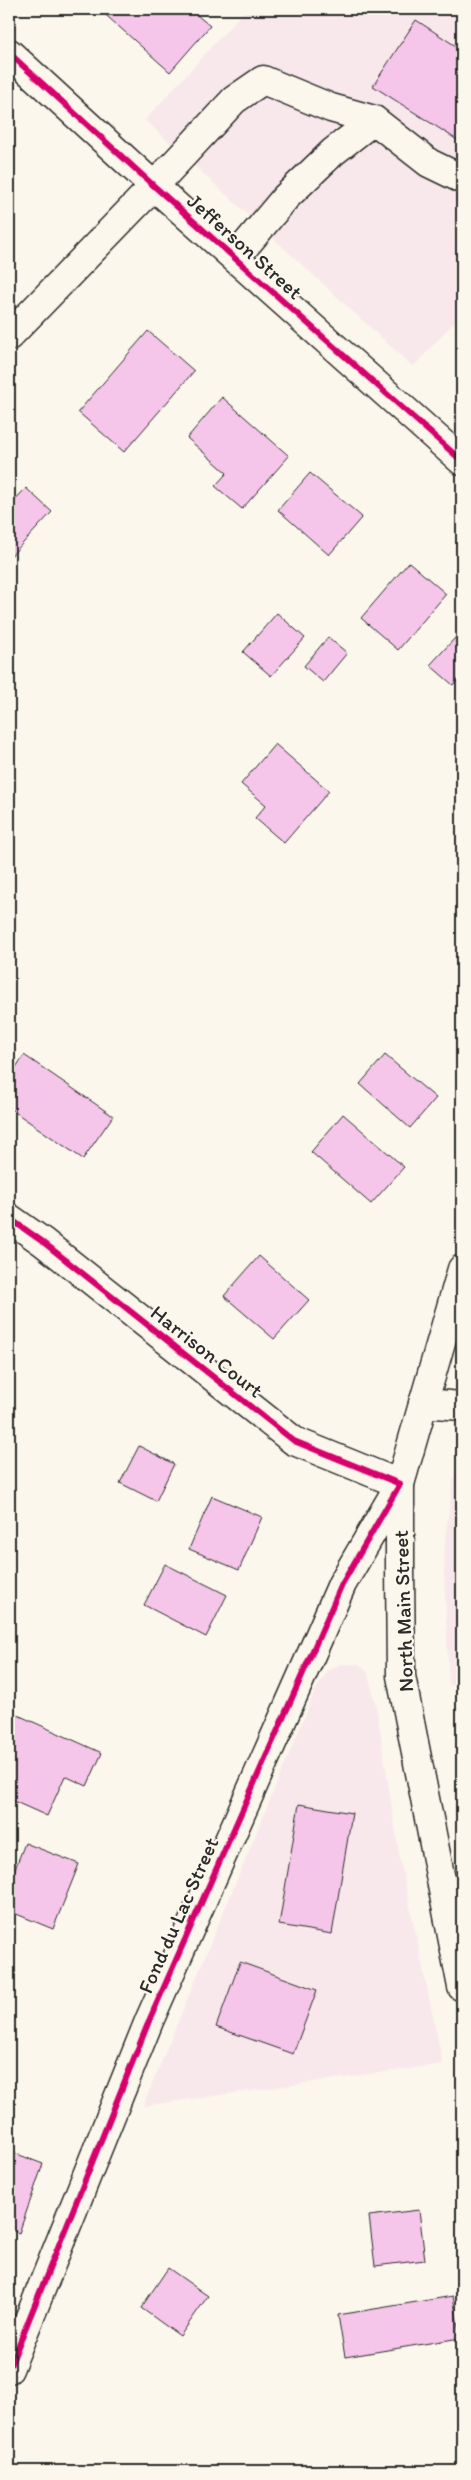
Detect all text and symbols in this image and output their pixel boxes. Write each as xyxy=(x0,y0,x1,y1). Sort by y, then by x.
street label: Jefferson Street xyxy=(182,188,308,304)
street label: Harrison Court xyxy=(146,1299,268,1403)
street label: North Main Street xyxy=(388,1529,418,1692)
street label: Fond du Lac Street xyxy=(132,1833,224,1997)

